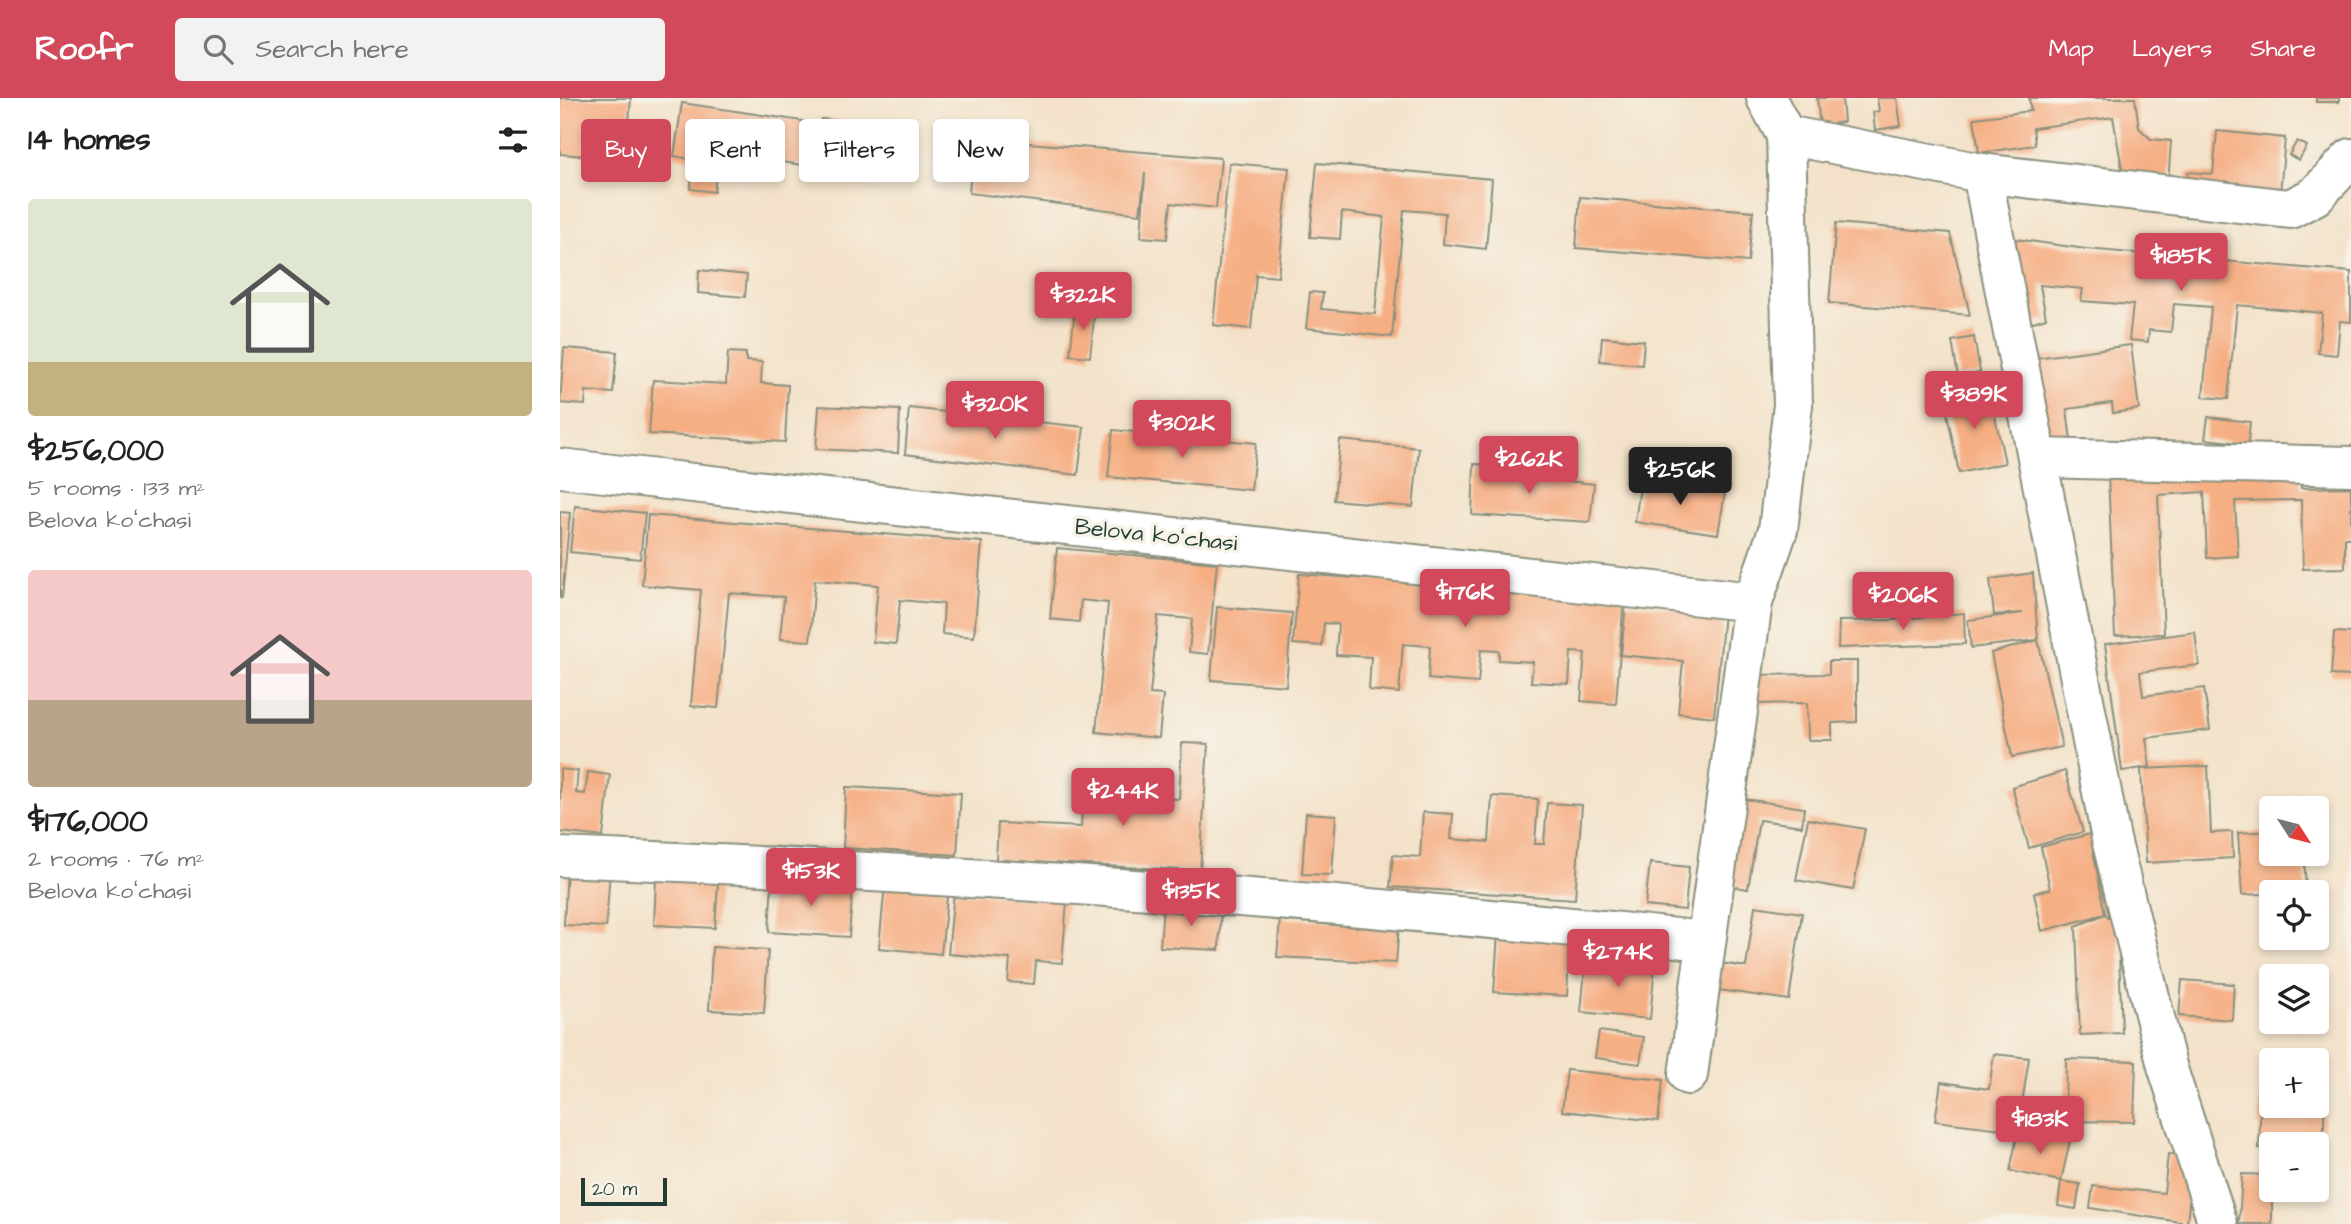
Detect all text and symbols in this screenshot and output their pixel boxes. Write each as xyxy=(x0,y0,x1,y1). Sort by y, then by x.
search box xyxy=(175,18,665,81)
text: Roofr xyxy=(35,26,133,72)
icon: search xyxy=(199,30,237,68)
text: Search here xyxy=(255,31,409,67)
text: Map xyxy=(2049,32,2094,66)
text: Layers xyxy=(2132,32,2212,66)
text: Share xyxy=(2250,32,2316,66)
text: 14 homes xyxy=(28,119,151,161)
chip: Buy xyxy=(581,119,671,182)
chip: Rent xyxy=(685,119,785,182)
chip: Filters xyxy=(799,119,919,182)
chip: New xyxy=(933,119,1029,182)
icon: filters xyxy=(494,121,532,159)
pin: $185K xyxy=(2132,234,2230,293)
text: $185K xyxy=(2151,240,2211,272)
icon: home xyxy=(217,245,343,371)
pin: $322K xyxy=(1034,272,1132,332)
text: $322K xyxy=(1051,279,1115,311)
pin: $389K xyxy=(1925,372,2023,431)
text: $389K xyxy=(1941,378,2007,410)
pin: $320K xyxy=(946,382,1044,441)
text: $320K xyxy=(962,388,1028,420)
pin: $302K xyxy=(1133,400,1231,460)
text: $302K xyxy=(1149,407,1215,439)
text: $256,000 xyxy=(28,430,164,472)
pin: $262K xyxy=(1480,436,1578,496)
text: $262K xyxy=(1495,443,1563,475)
pin: $256K xyxy=(1631,448,1729,507)
text: $256K xyxy=(1645,454,1715,486)
text: 5 rooms · 133 m² xyxy=(28,472,205,504)
text: Belova koʻchasi xyxy=(28,504,191,536)
street label: Belova koʻchasi xyxy=(1073,511,1239,559)
pin: $176K xyxy=(1416,570,1514,629)
pin: $206K xyxy=(1854,573,1952,632)
text: $176K xyxy=(1436,576,1494,608)
text: $206K xyxy=(1869,579,1937,611)
icon: home xyxy=(217,616,343,742)
pin: $244K xyxy=(1074,768,1172,828)
text: $244K xyxy=(1087,775,1159,807)
north arrow xyxy=(2259,796,2329,866)
map controls xyxy=(2259,796,2329,1202)
text: $176,000 xyxy=(28,801,148,843)
text: 2 rooms · 76 m² xyxy=(28,843,204,875)
pin: $153K xyxy=(762,848,860,908)
text: $153K xyxy=(782,855,840,887)
pin: $135K xyxy=(1142,868,1240,928)
text: Belova koʻchasi xyxy=(28,875,191,907)
text: $135K xyxy=(1162,875,1220,907)
button: locate xyxy=(2259,880,2329,950)
pin: $274K xyxy=(1569,930,1667,989)
text: $274K xyxy=(1583,936,1653,968)
button: layers xyxy=(2259,964,2329,1034)
button: + xyxy=(2259,1048,2329,1118)
pin: $183K xyxy=(1991,1096,2089,1156)
text: $183K xyxy=(2012,1103,2068,1135)
button: − xyxy=(2259,1132,2329,1202)
scale bar xyxy=(581,1175,667,1207)
text: 20 m xyxy=(592,1176,637,1203)

